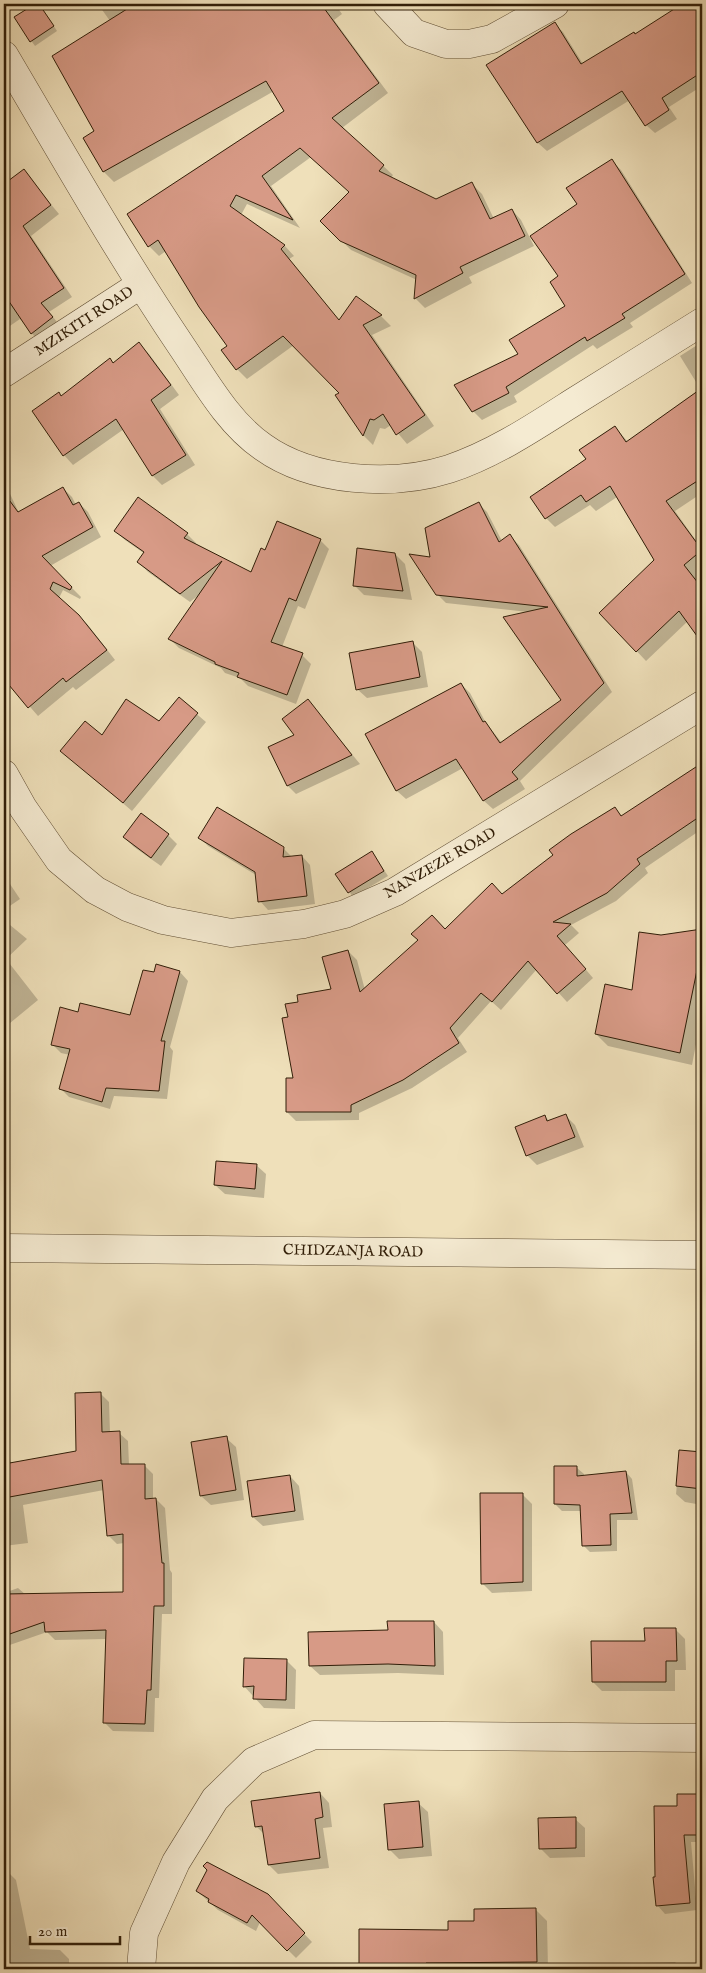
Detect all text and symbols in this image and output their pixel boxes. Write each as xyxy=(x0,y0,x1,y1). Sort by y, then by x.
street label: MZIKITI ROAD xyxy=(31,282,137,360)
street label: NANZEZE ROAD xyxy=(381,823,499,903)
street label: CHIDZANJA ROAD xyxy=(283,1240,423,1262)
scale bar xyxy=(30,1913,120,1945)
text: 20 m xyxy=(38,1922,68,1941)

